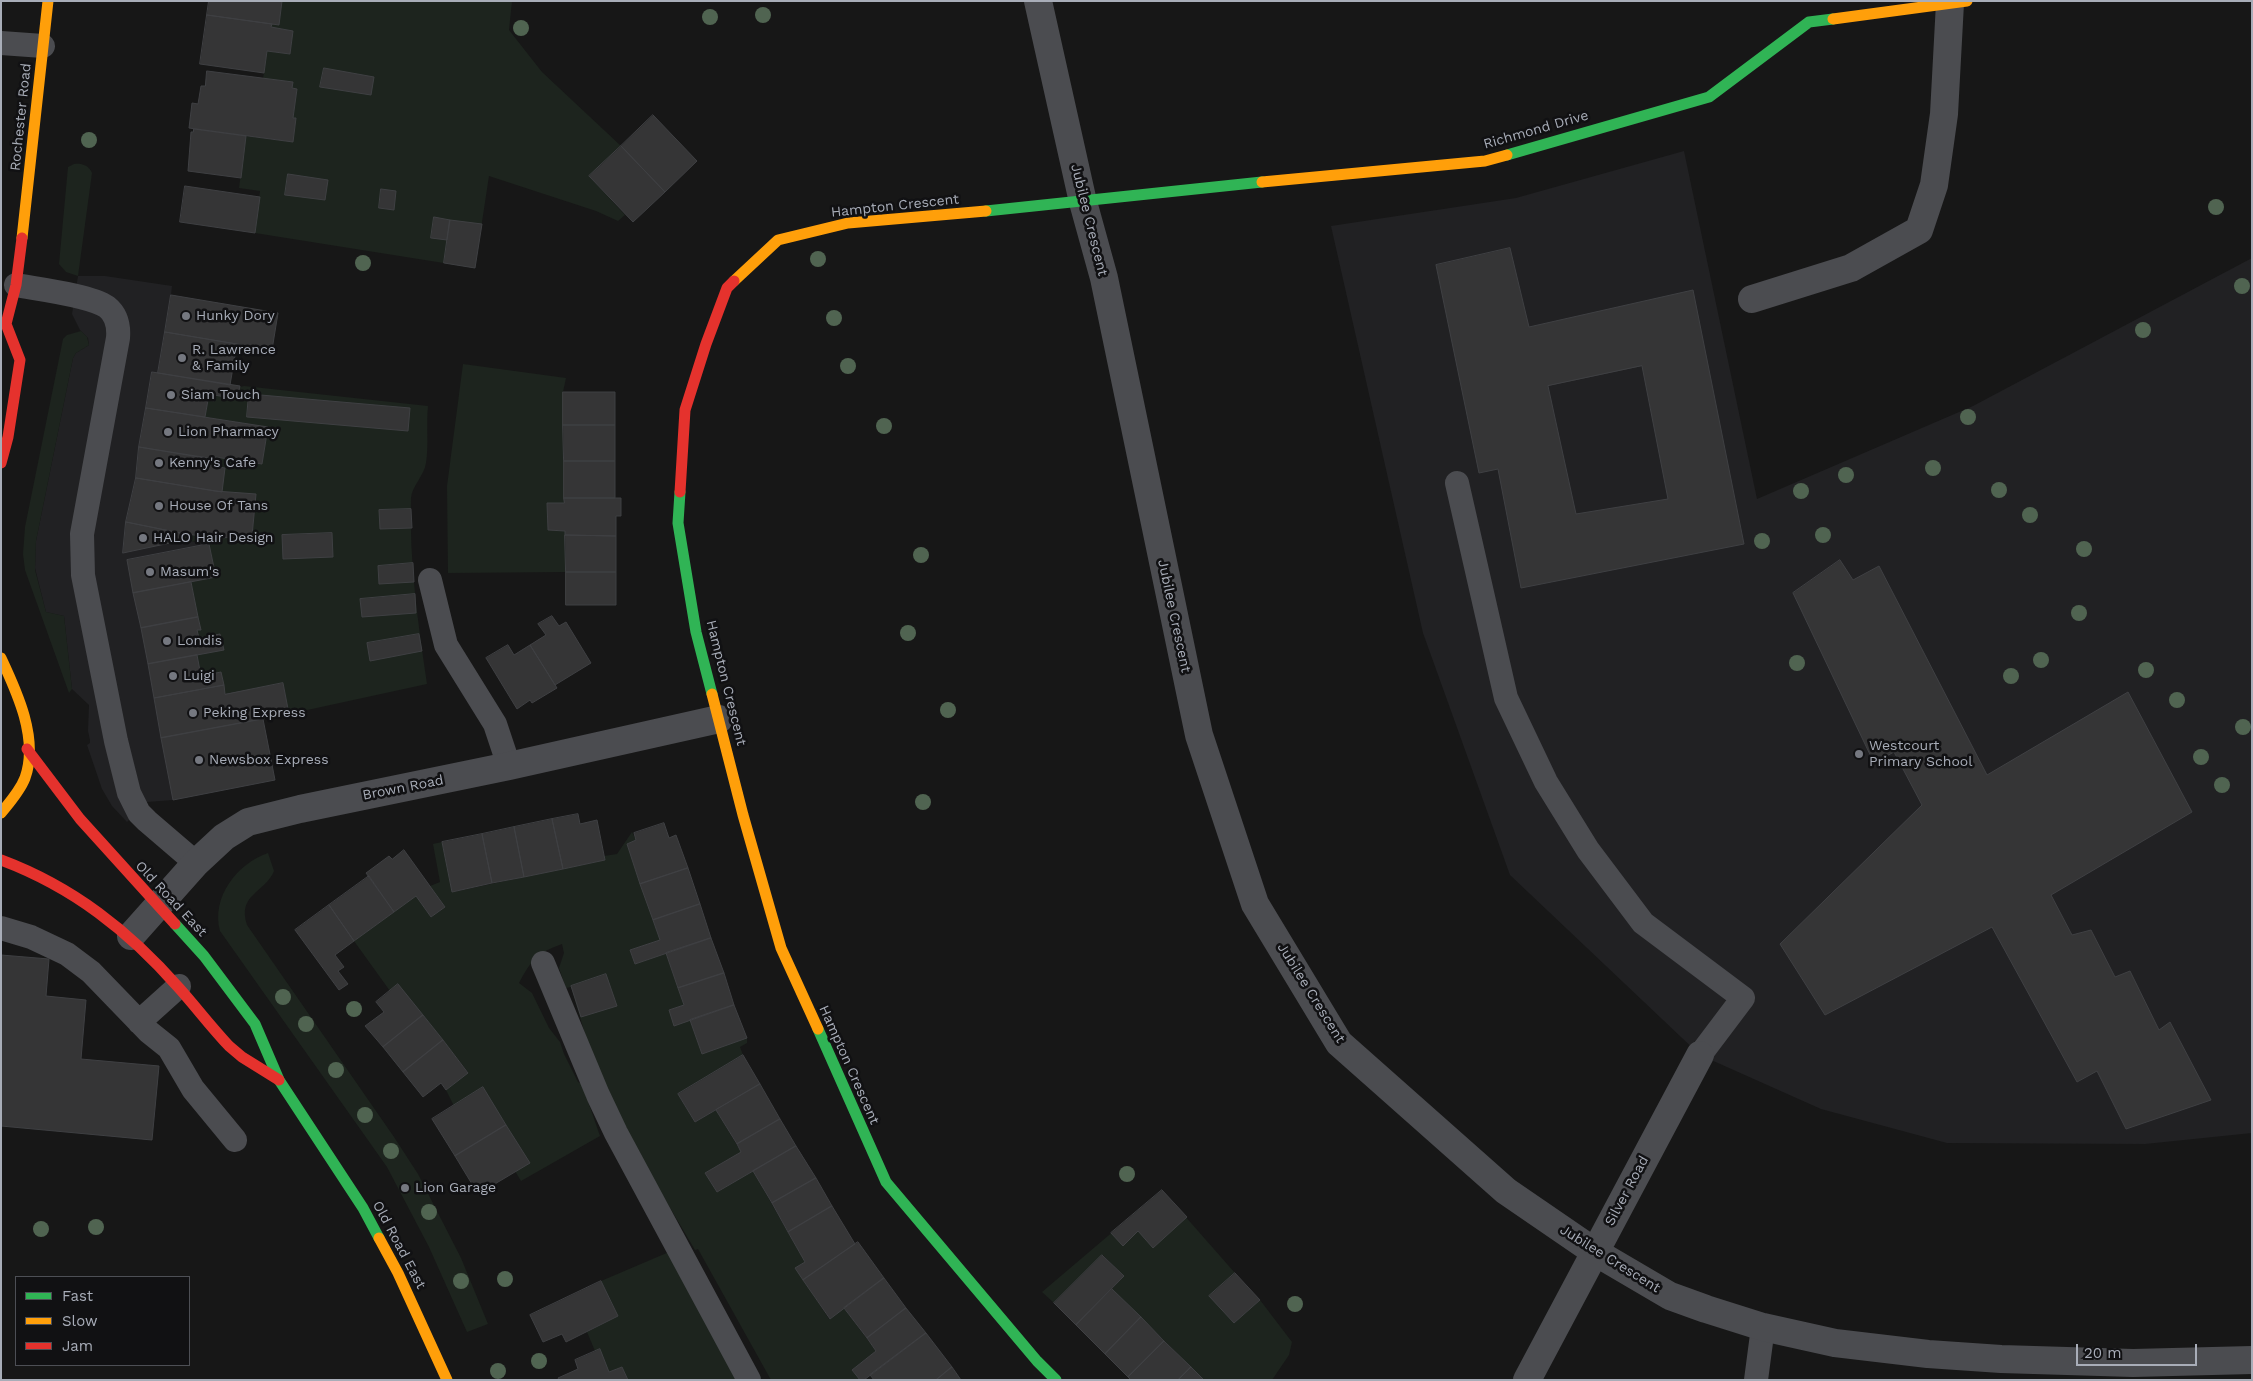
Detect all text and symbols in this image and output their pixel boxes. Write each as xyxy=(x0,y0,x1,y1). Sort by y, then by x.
street label: Rochester Road xyxy=(7,62,35,172)
street label: Richmond Drive xyxy=(1482,107,1590,153)
street label: Jubilee Crescent xyxy=(1067,162,1111,278)
street label: Hampton Crescent xyxy=(830,191,960,221)
place label: Hunky Dory xyxy=(196,308,275,324)
marker: Hunky Dory xyxy=(180,310,192,322)
place label: R. Lawrence & Family xyxy=(192,342,276,374)
marker: R. Lawrence & Family xyxy=(176,352,188,364)
place label: Siam Touch xyxy=(181,387,260,403)
marker: Siam Touch xyxy=(165,389,177,401)
place label: Lion Pharmacy xyxy=(178,424,279,440)
marker: Lion Pharmacy xyxy=(162,426,174,438)
place label: Kenny's Cafe xyxy=(169,455,256,471)
marker: Kenny's Cafe xyxy=(153,457,165,469)
place label: House Of Tans xyxy=(169,498,268,514)
marker: House Of Tans xyxy=(153,500,165,512)
place label: HALO Hair Design xyxy=(153,530,274,546)
marker: HALO Hair Design xyxy=(137,532,149,544)
street label: Jubilee Crescent xyxy=(1154,558,1194,674)
place label: Masum's xyxy=(160,564,219,580)
marker: Masum's xyxy=(144,566,156,578)
street label: Hampton Crescent xyxy=(702,619,750,747)
place label: Londis xyxy=(177,633,222,649)
marker: Londis xyxy=(161,635,173,647)
place label: Luigi xyxy=(183,668,215,684)
marker: Luigi xyxy=(167,670,179,682)
place label: Peking Express xyxy=(203,705,306,721)
marker: Peking Express xyxy=(187,707,199,719)
place label: Westcourt Primary School xyxy=(1869,738,1973,770)
marker: Westcourt Primary School xyxy=(1853,748,1865,760)
place label: Newsbox Express xyxy=(209,752,329,768)
marker: Newsbox Express xyxy=(193,754,205,766)
street label: Brown Road xyxy=(361,772,445,804)
street label: Old Road East xyxy=(132,858,210,940)
street label: Jubilee Crescent xyxy=(1273,940,1349,1046)
street label: Hampton Crescent xyxy=(815,1003,883,1127)
street label: Silver Road xyxy=(1602,1153,1652,1229)
place label: Lion Garage xyxy=(415,1180,496,1196)
marker: Lion Garage xyxy=(399,1182,411,1194)
street label: Old Road East xyxy=(369,1198,429,1292)
street label: Jubilee Crescent xyxy=(1557,1221,1663,1297)
legend xyxy=(15,1276,190,1366)
text: Fast xyxy=(62,1287,93,1305)
text: Slow xyxy=(62,1312,98,1330)
scale bar xyxy=(2078,1334,2199,1366)
text: Jam xyxy=(62,1337,93,1355)
text: 20 m xyxy=(2084,1344,2122,1362)

